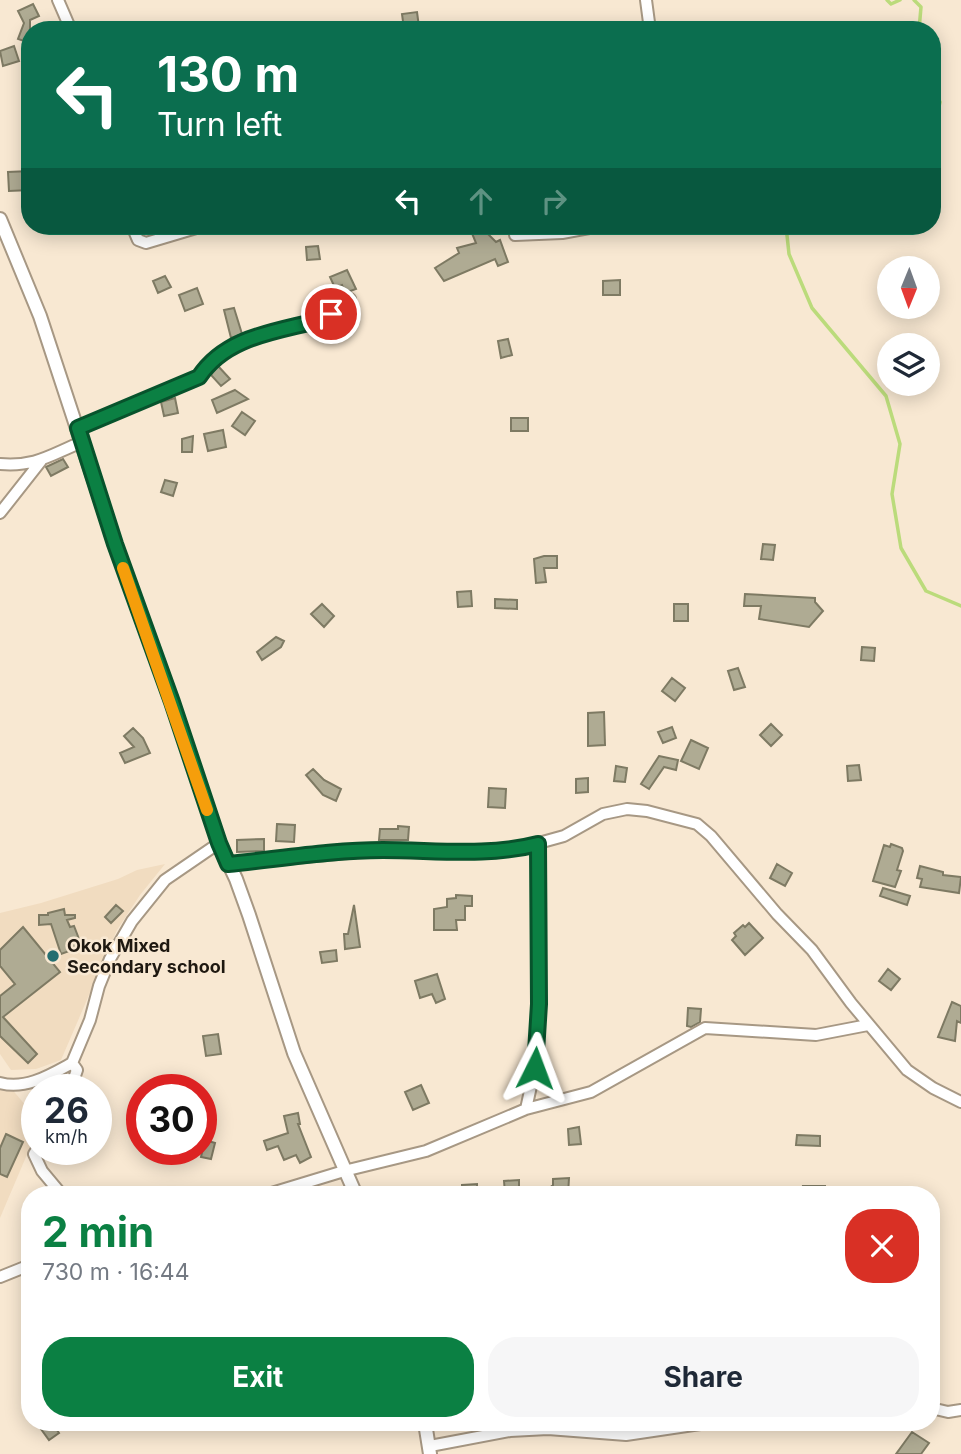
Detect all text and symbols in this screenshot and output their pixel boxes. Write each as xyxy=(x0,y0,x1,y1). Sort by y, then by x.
text: 130 m xyxy=(157,45,299,104)
icon: left xyxy=(42,49,133,140)
text: Turn left xyxy=(157,105,282,144)
icon: left xyxy=(389,182,427,220)
icon: ahead xyxy=(462,182,500,220)
icon: right xyxy=(535,182,573,220)
north arrow xyxy=(877,256,940,318)
map controls xyxy=(877,256,940,396)
pin xyxy=(301,284,361,344)
icon: arrive xyxy=(312,295,350,333)
button: layers xyxy=(877,333,940,396)
place label: Okok Mixed Secondary school xyxy=(67,935,226,977)
marker: Okok Mixed Secondary school xyxy=(45,948,61,964)
position arrow xyxy=(498,1031,572,1105)
speed limit sign: 30 xyxy=(126,1074,217,1165)
text: 26 xyxy=(44,1089,89,1131)
text: km/h xyxy=(45,1126,88,1147)
text: 2 min xyxy=(42,1206,154,1257)
button: close xyxy=(845,1209,919,1283)
text: 730 m · 16:44 xyxy=(42,1258,190,1286)
button: Exit xyxy=(42,1337,474,1417)
button: Share xyxy=(488,1337,919,1417)

